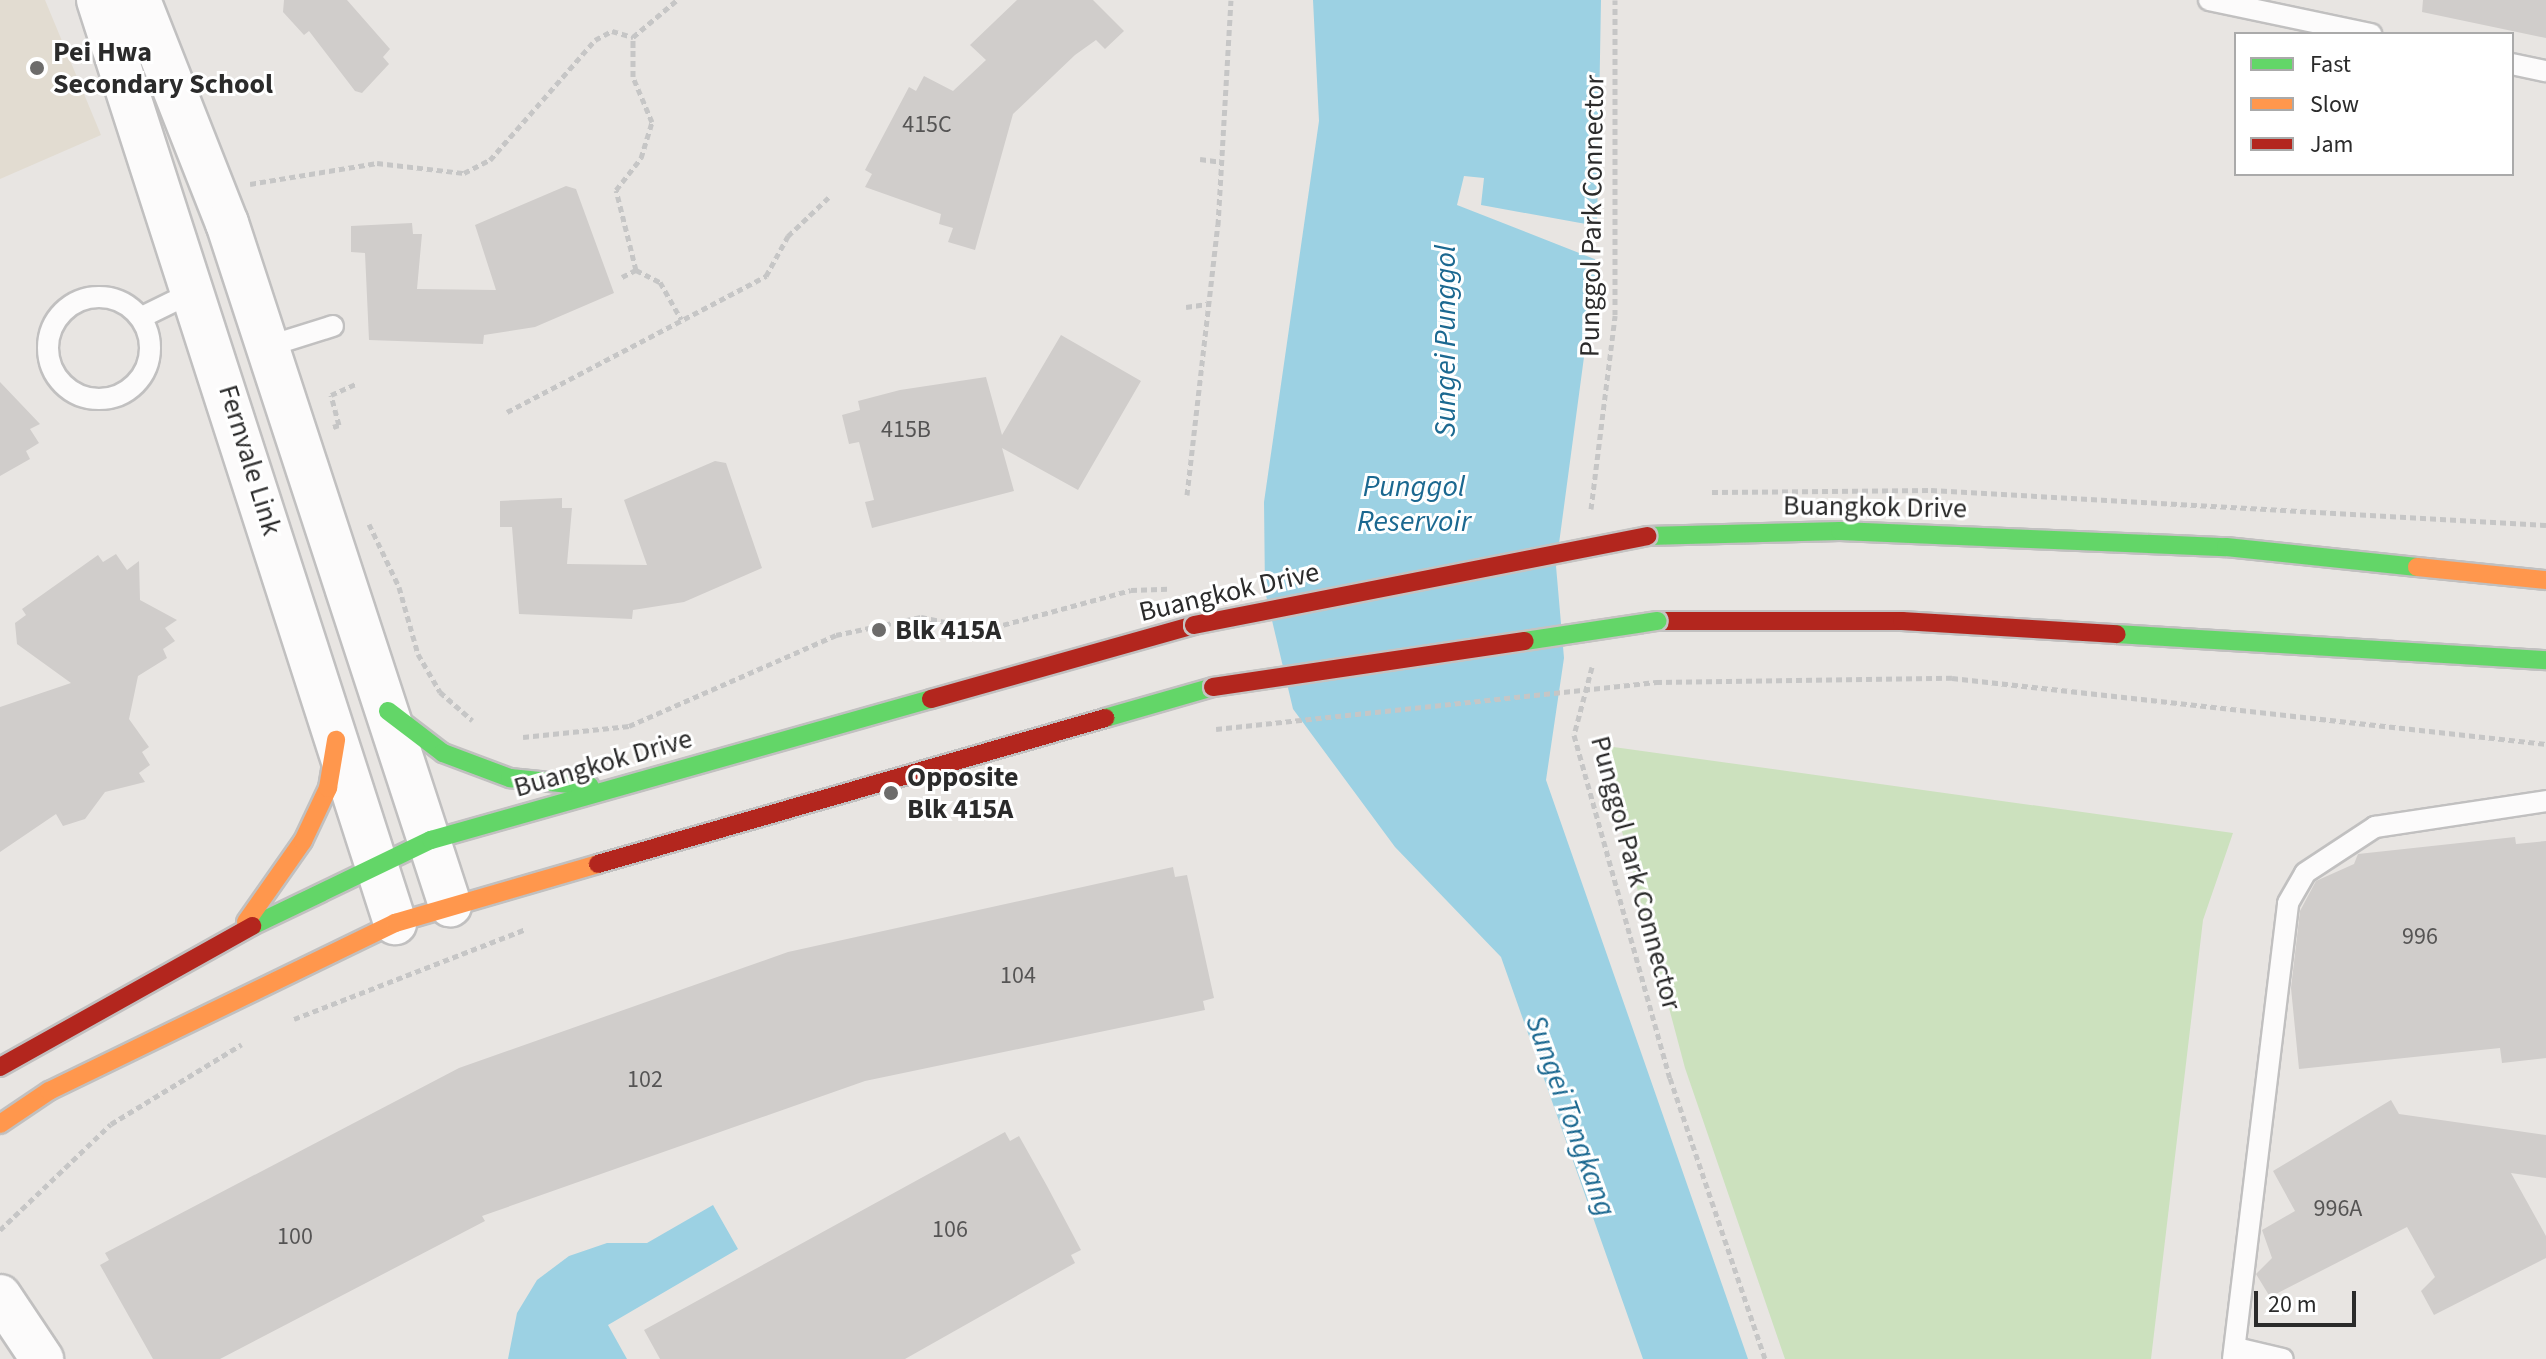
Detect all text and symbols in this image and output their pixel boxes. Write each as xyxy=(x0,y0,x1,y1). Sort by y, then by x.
legend xyxy=(2234,32,2514,176)
place label: Pei Hwa Secondary School xyxy=(53,35,273,101)
text: Fast xyxy=(2310,47,2351,82)
marker: Pei Hwa Secondary School xyxy=(28,59,46,77)
street label: Punggol Park Connector xyxy=(1573,75,1611,357)
text: Slow xyxy=(2310,87,2359,122)
house number: 415C xyxy=(902,111,952,139)
text: Jam xyxy=(2310,127,2354,162)
water label: Sungei Punggol xyxy=(1428,245,1464,437)
street label: Fernvale Link xyxy=(211,381,289,539)
house number: 415B xyxy=(881,416,931,444)
water label: Punggol Reservoir xyxy=(1357,469,1471,540)
street label: Buangkok Drive xyxy=(1783,489,1967,525)
street label: Buangkok Drive xyxy=(1136,555,1322,629)
place label: Blk 415A xyxy=(895,613,1001,647)
marker: Blk 415A xyxy=(870,621,888,639)
street label: Buangkok Drive xyxy=(510,722,696,804)
street label: Punggol Park Connector xyxy=(1583,732,1689,1014)
place label: Opposite Blk 415A xyxy=(907,760,1018,826)
marker: Opposite Blk 415A xyxy=(882,784,900,802)
house number: 996 xyxy=(2402,923,2438,951)
house number: 104 xyxy=(1000,962,1036,990)
water label: Sungei Tongkang xyxy=(1517,1010,1623,1222)
house number: 102 xyxy=(627,1066,663,1094)
house number: 996A xyxy=(2314,1195,2362,1223)
house number: 106 xyxy=(932,1216,968,1244)
house number: 100 xyxy=(277,1223,313,1251)
scale bar xyxy=(2258,1275,2360,1325)
text: 20 m xyxy=(2268,1287,2317,1322)

